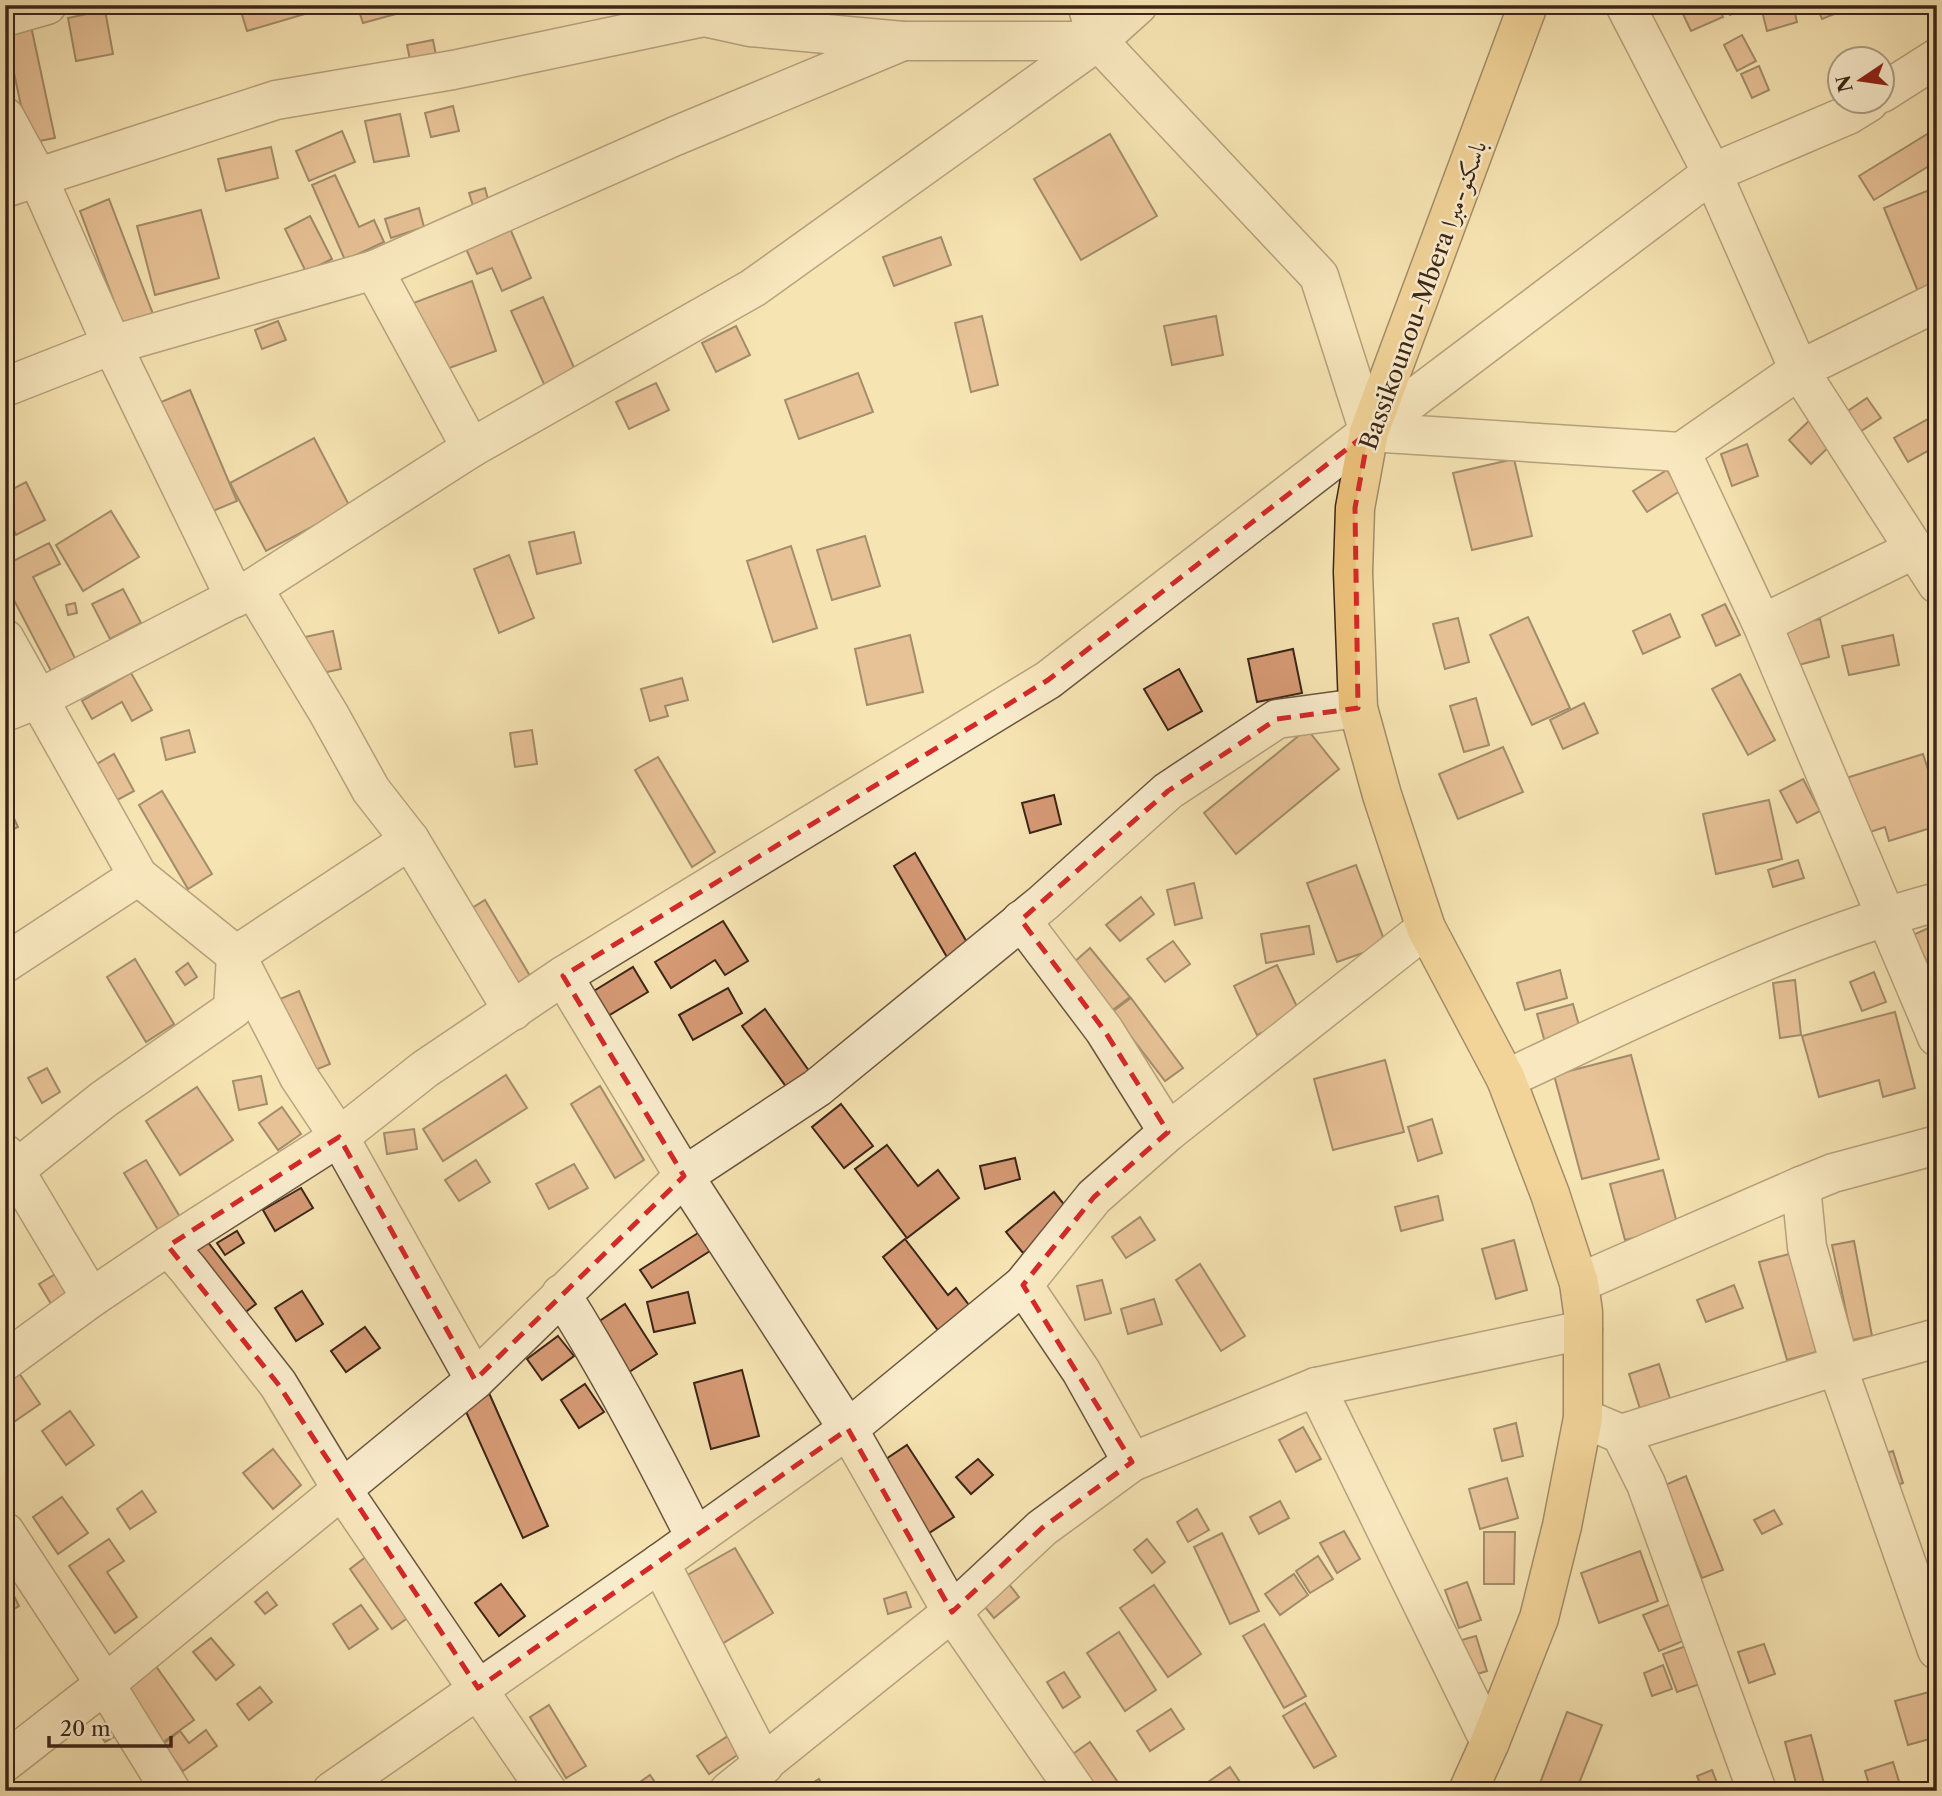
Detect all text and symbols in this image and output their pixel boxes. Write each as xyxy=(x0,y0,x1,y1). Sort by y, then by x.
north arrow xyxy=(1826,46,1896,116)
text: N xyxy=(1832,73,1858,94)
street label: Bassikounou-Mbera باسكنو-مبرا xyxy=(1353,136,1493,454)
scale bar xyxy=(49,1705,172,1749)
text: 20 m xyxy=(60,1716,111,1741)

